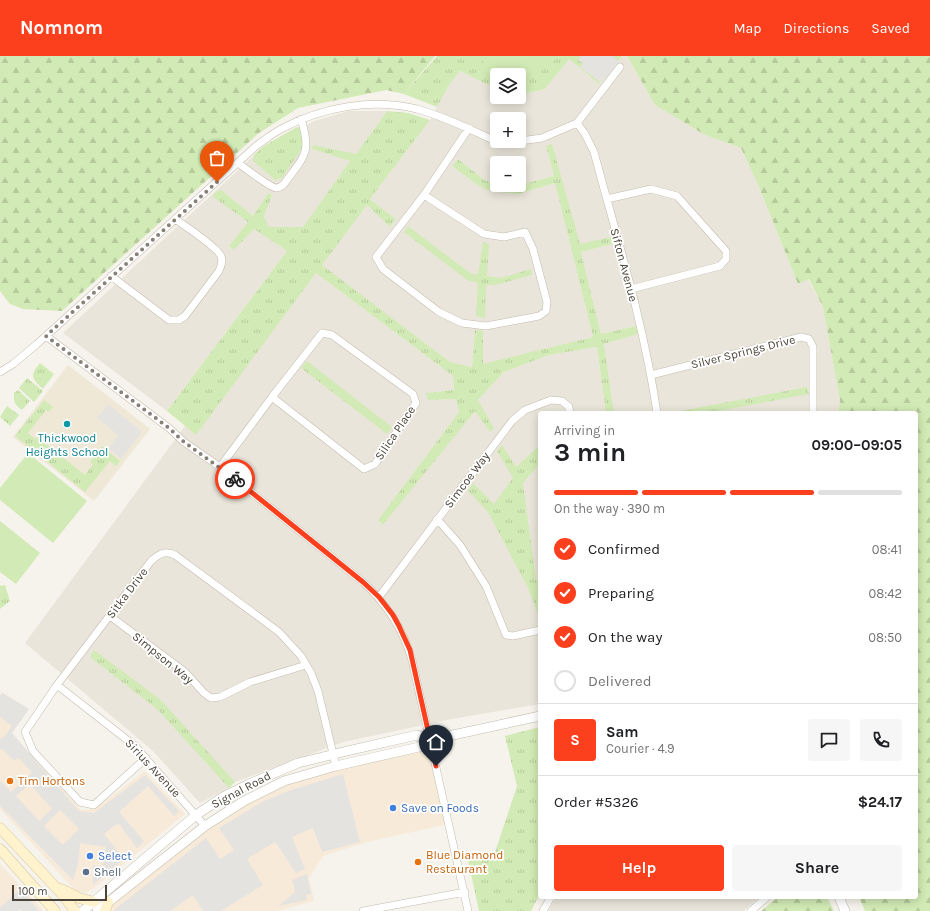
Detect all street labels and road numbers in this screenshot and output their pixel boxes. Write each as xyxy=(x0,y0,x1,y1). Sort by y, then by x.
street label: Sifton Avenue xyxy=(607,227,641,303)
street label: Silver Springs Drive xyxy=(689,332,797,372)
street label: Silica Place xyxy=(372,403,418,463)
street label: Simcoe Way xyxy=(441,449,493,511)
street label: Sitka Drive xyxy=(103,565,151,621)
street label: Simpson Way xyxy=(130,629,197,687)
street label: Sirius Avenue xyxy=(122,736,184,800)
street label: Signal Road xyxy=(209,768,273,812)

